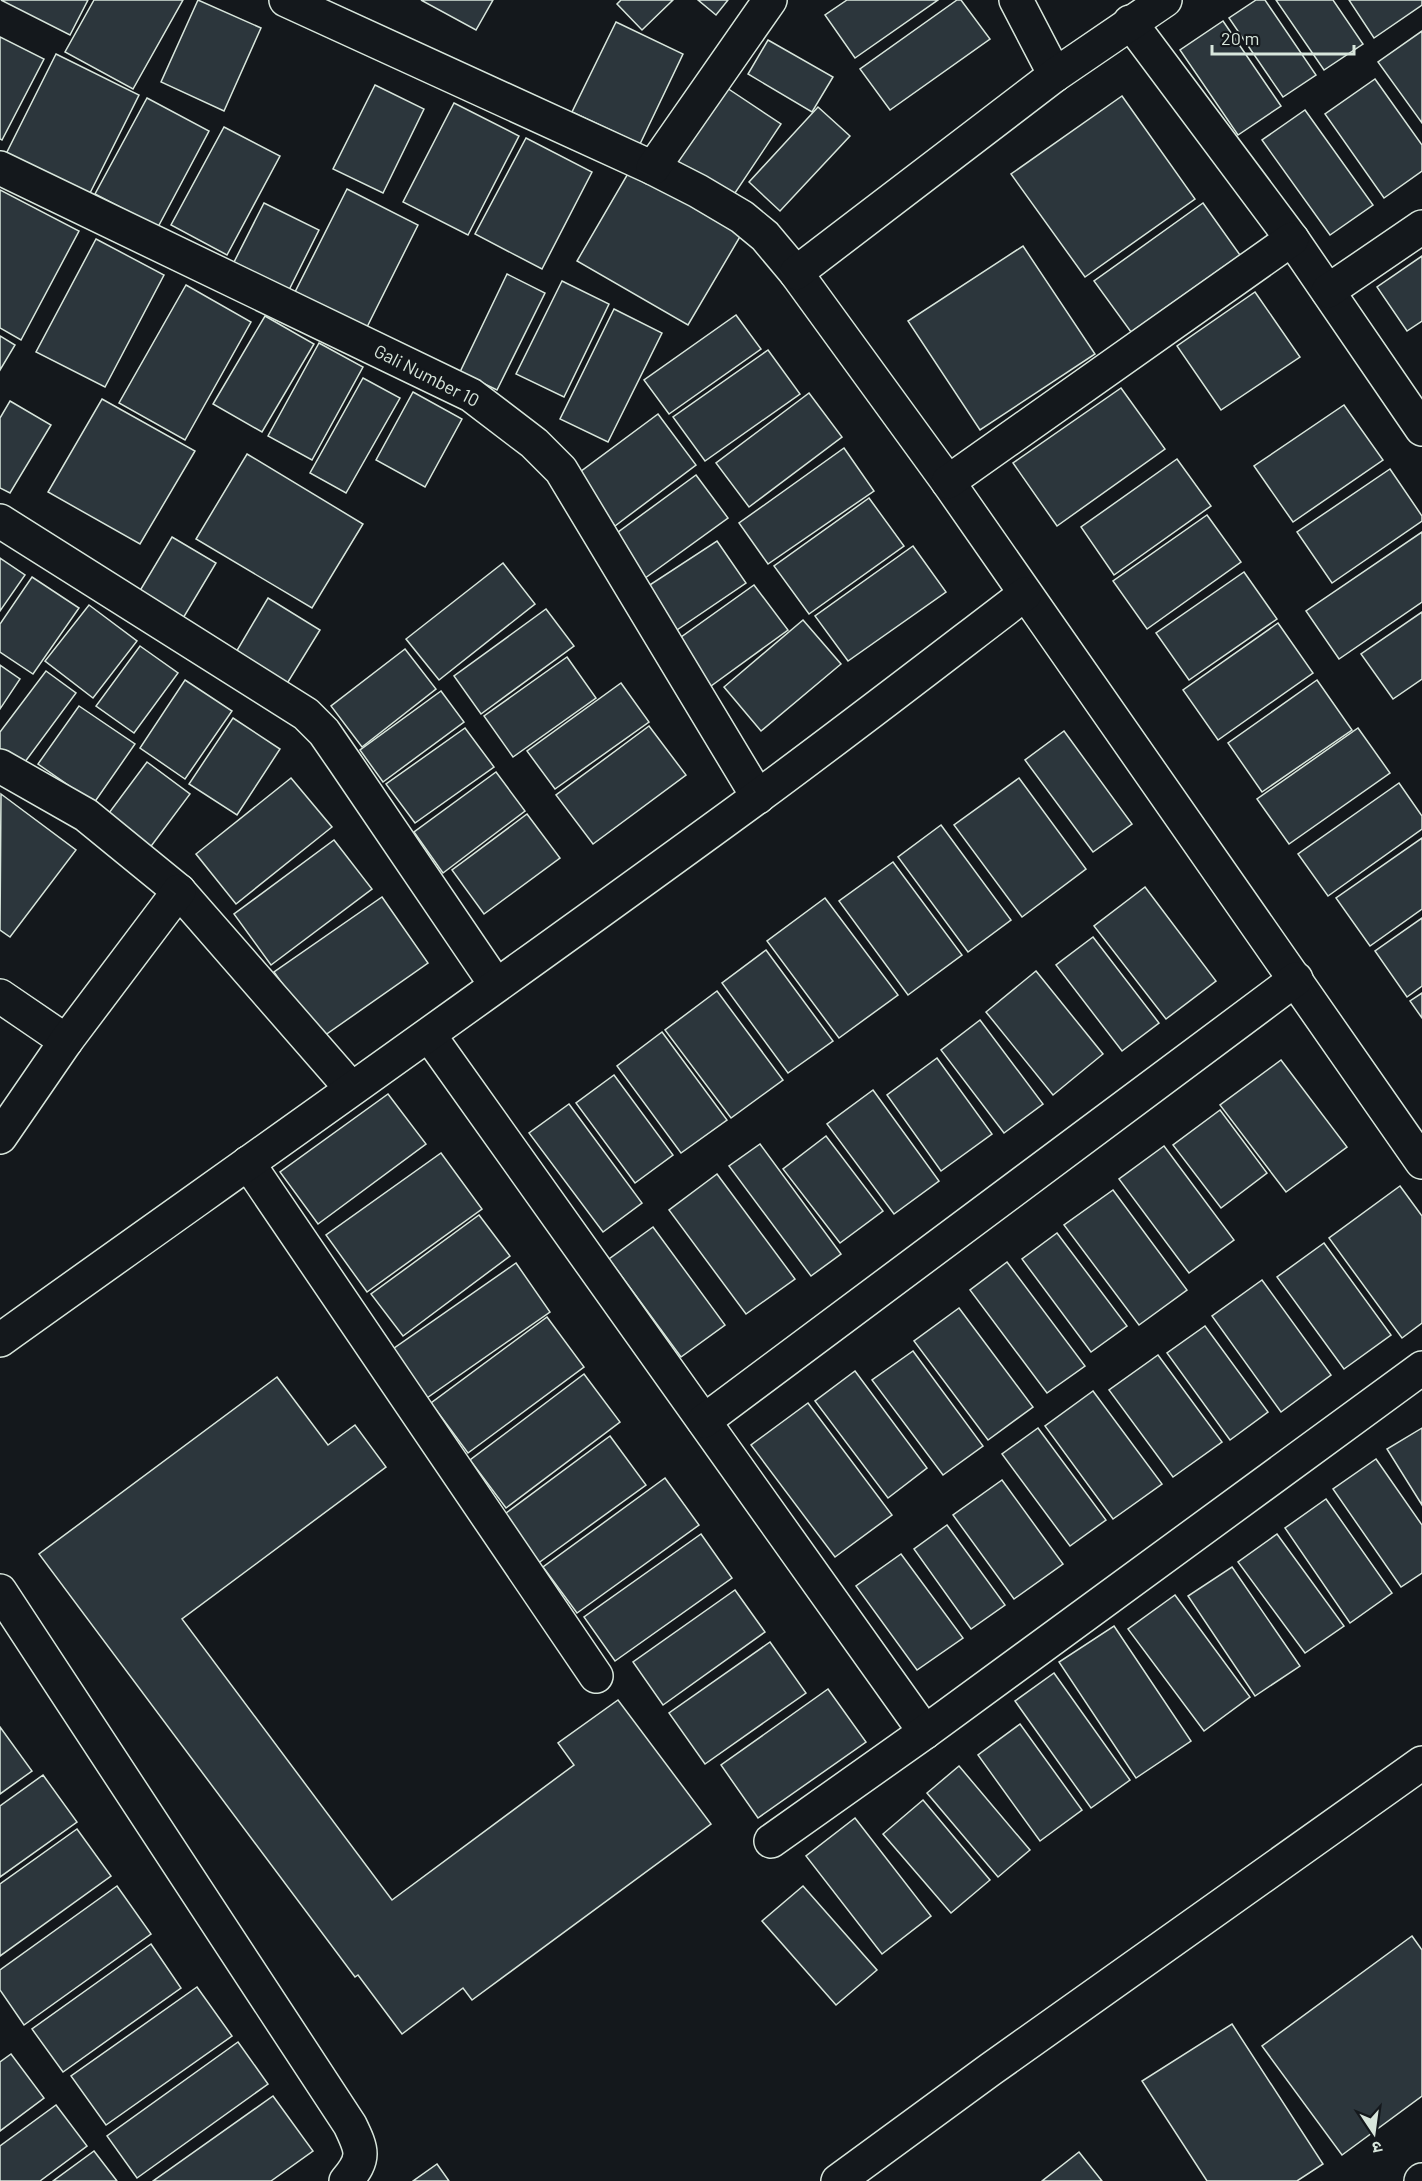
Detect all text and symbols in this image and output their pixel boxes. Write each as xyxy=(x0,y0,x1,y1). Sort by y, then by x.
scale bar xyxy=(1212,18,1354,56)
text: 20 m xyxy=(1221,27,1259,49)
street label: Gali Number 10 xyxy=(371,339,483,411)
north arrow xyxy=(1344,2103,1404,2163)
text: उ xyxy=(1370,2138,1384,2159)

